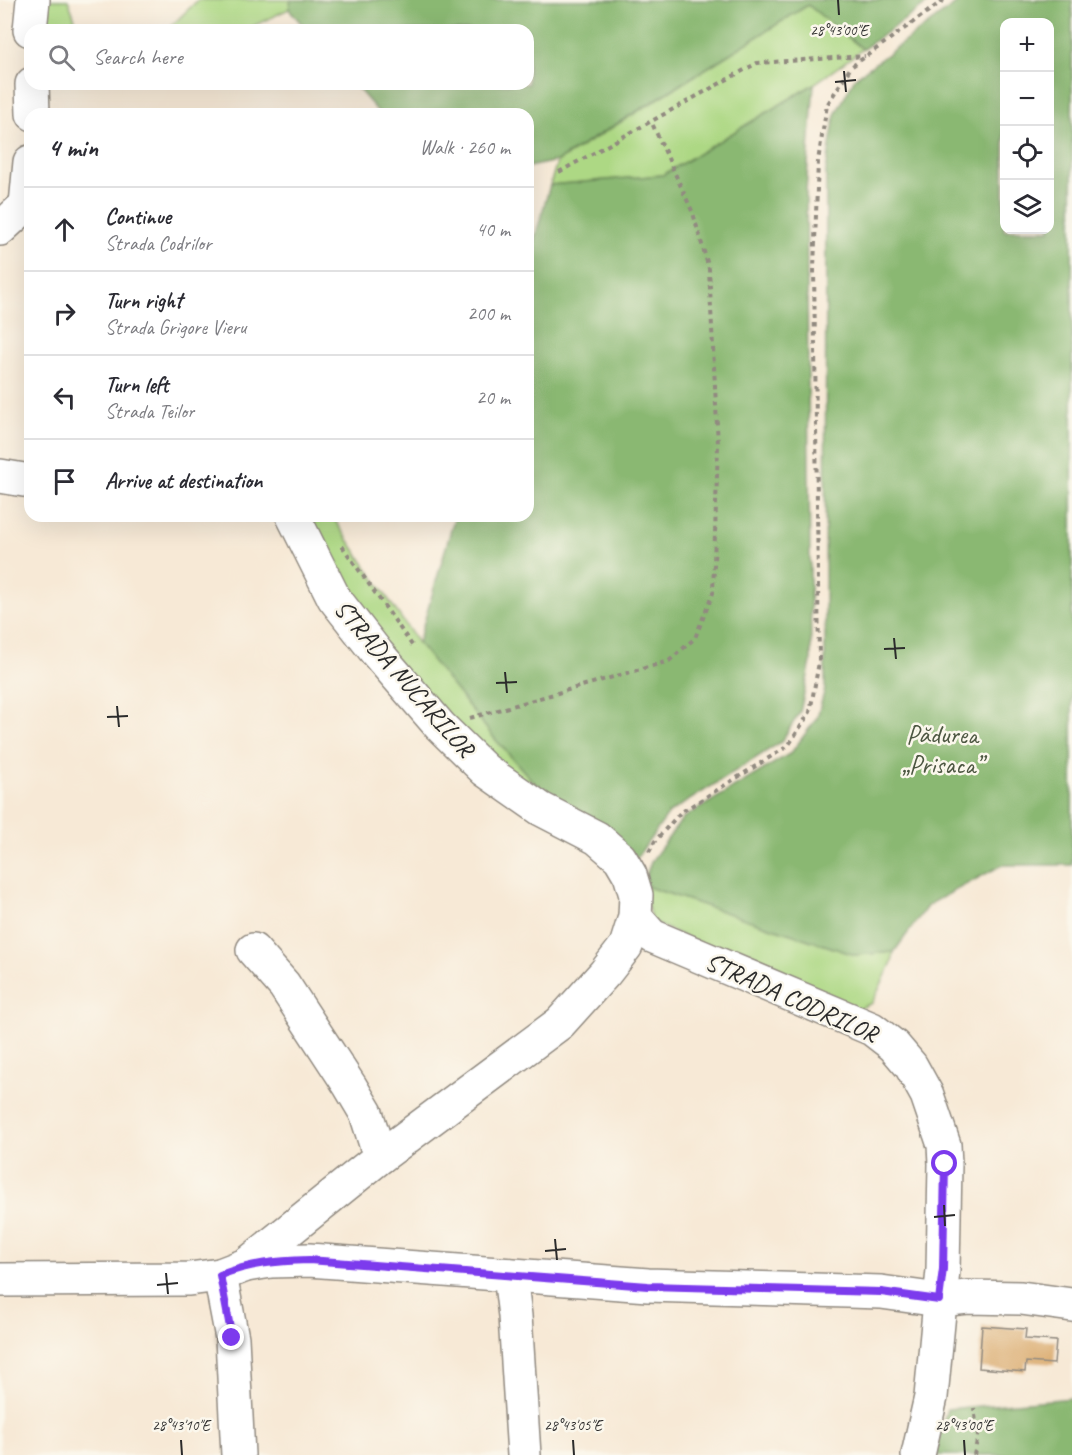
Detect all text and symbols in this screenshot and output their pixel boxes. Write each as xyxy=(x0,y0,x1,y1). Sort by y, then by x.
map controls xyxy=(1000,18,1054,234)
button: + xyxy=(1000,18,1054,72)
text: 28°43'00"E xyxy=(810,21,870,40)
search box xyxy=(24,24,534,90)
icon: search xyxy=(45,41,78,74)
text: Search here xyxy=(93,43,183,71)
button: − xyxy=(1000,72,1054,126)
button: locate xyxy=(1000,126,1054,180)
text: 4 min xyxy=(48,131,98,164)
text: Walk · 260 m xyxy=(420,135,510,160)
button: layers xyxy=(1000,180,1054,234)
text: Continue xyxy=(105,203,171,231)
icon: ahead xyxy=(48,213,81,246)
text: 40 m xyxy=(476,217,510,242)
text: Strada Codrilor xyxy=(105,231,211,256)
text: Turn right xyxy=(105,287,182,315)
icon: right xyxy=(48,297,81,330)
text: 200 m xyxy=(467,301,510,326)
text: Strada Grigore Vieru xyxy=(105,315,246,340)
text: Turn left xyxy=(105,371,169,399)
icon: left xyxy=(48,381,81,414)
text: 20 m xyxy=(476,385,510,410)
text: Strada Teilor xyxy=(105,399,194,424)
icon: arrive xyxy=(48,465,81,498)
text: Arrive at destination xyxy=(105,467,262,495)
street label: STRADA NUCARILOR xyxy=(327,593,484,766)
park label: Pădurea „Prisaca” xyxy=(902,718,988,781)
street label: STRADA CODRILOR xyxy=(700,945,885,1051)
route start xyxy=(931,1150,957,1176)
route end xyxy=(218,1324,244,1350)
text: 28°43'10"E xyxy=(152,1416,212,1435)
text: 28°43'05"E xyxy=(544,1416,604,1435)
text: 28°43'00"E xyxy=(935,1416,995,1435)

